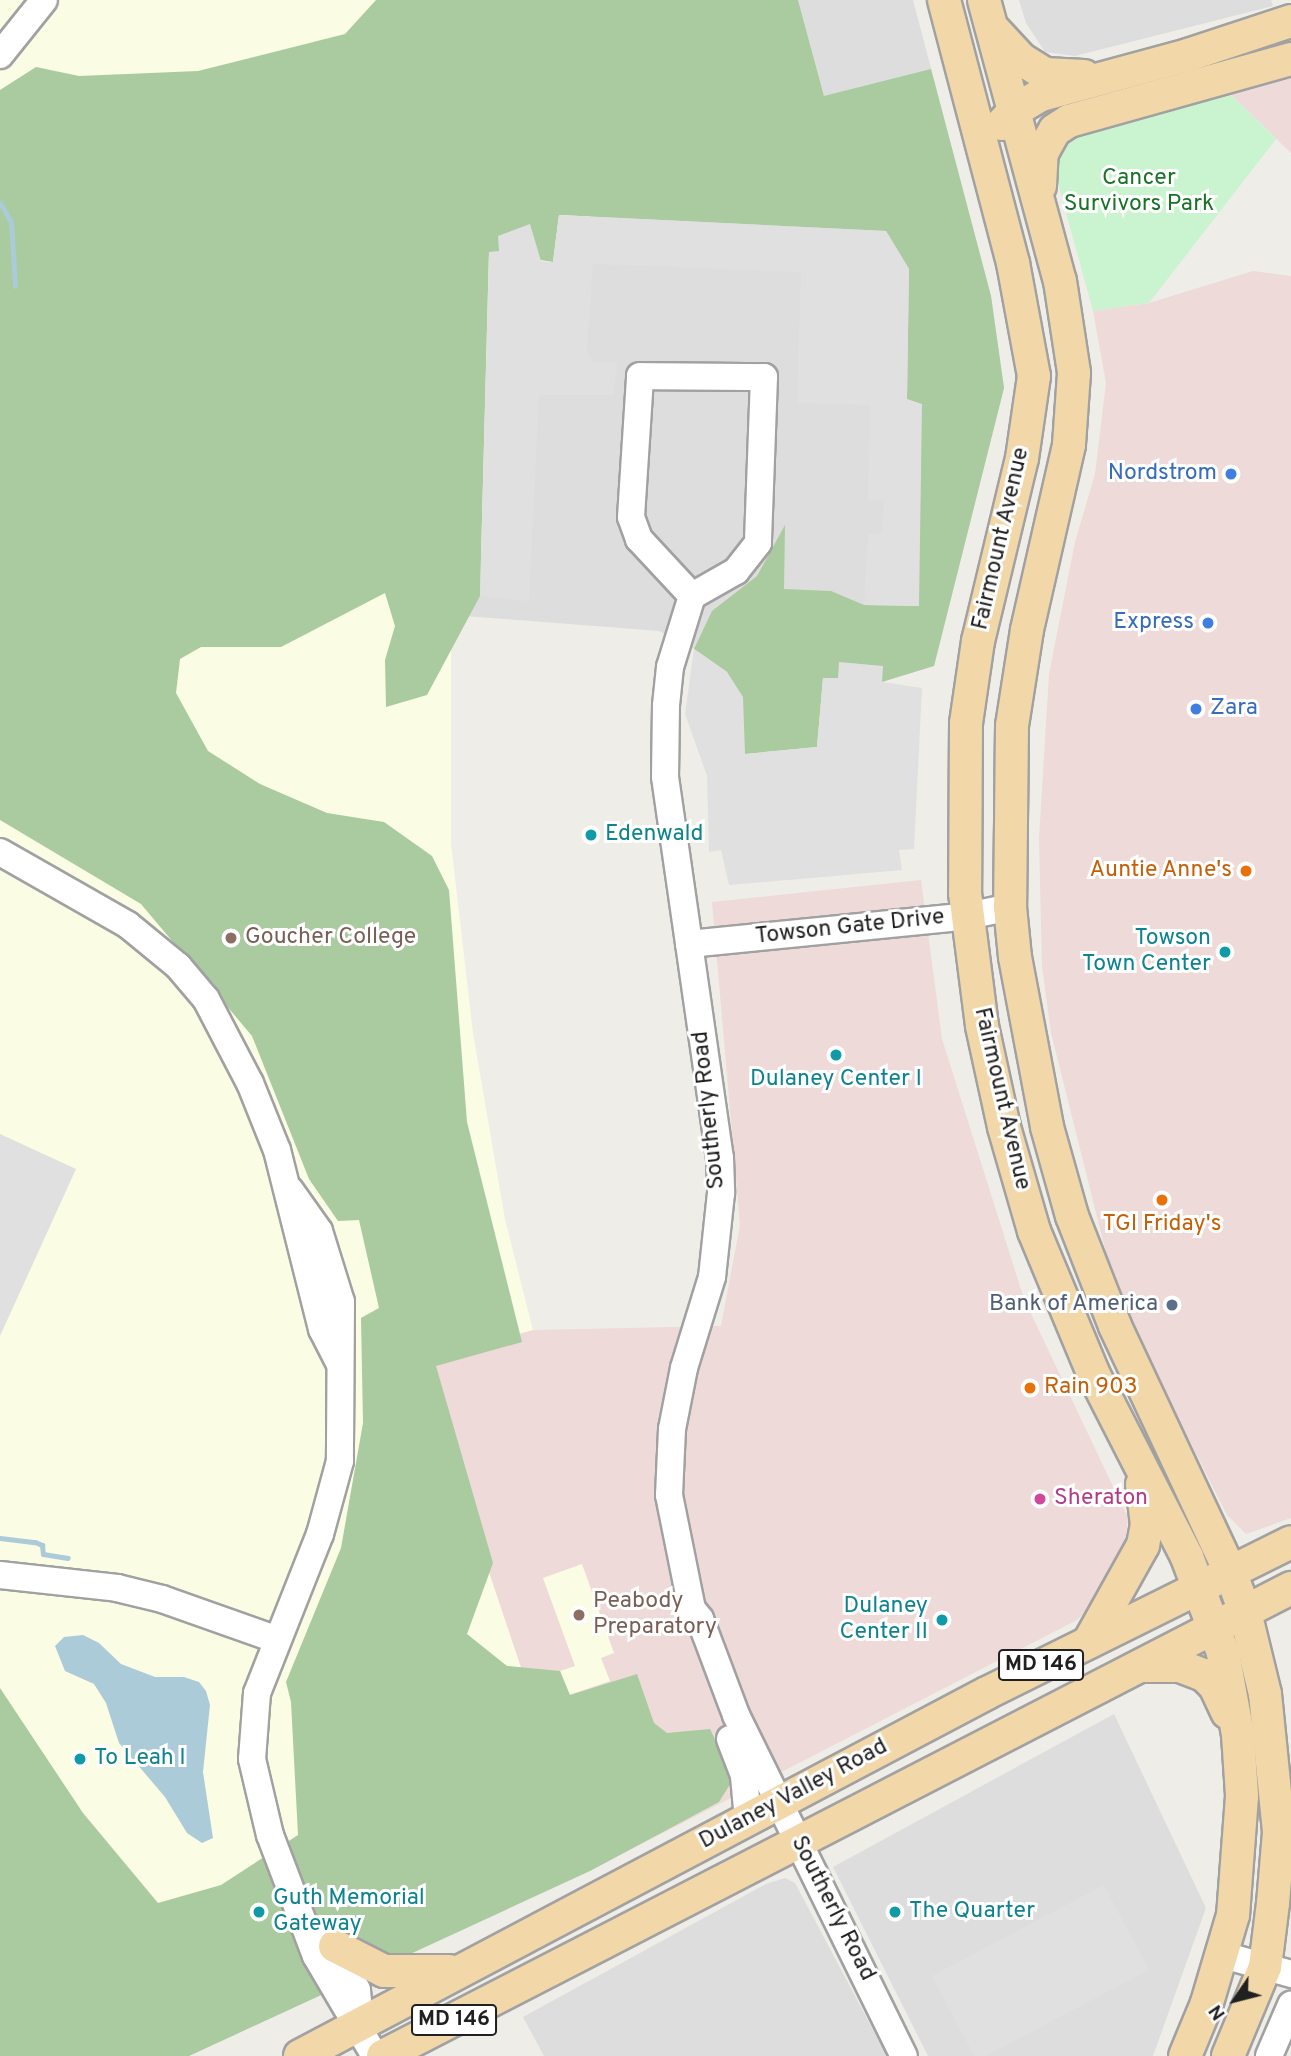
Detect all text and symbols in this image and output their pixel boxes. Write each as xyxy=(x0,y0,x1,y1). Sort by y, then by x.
park label: Cancer Survivors Park xyxy=(1064,165,1214,219)
street label: Fairmount Avenue xyxy=(967,445,1037,633)
place label: Nordstrom xyxy=(1108,460,1217,488)
marker: Nordstrom xyxy=(1223,466,1239,482)
place label: Express xyxy=(1113,609,1194,637)
marker: Express xyxy=(1200,615,1216,631)
place label: Zara xyxy=(1210,695,1258,723)
marker: Zara xyxy=(1188,701,1204,717)
place label: Edenwald xyxy=(605,821,703,849)
marker: Edenwald xyxy=(583,827,599,843)
place label: Auntie Anne's xyxy=(1089,857,1232,885)
marker: Auntie Anne's xyxy=(1238,863,1254,879)
street label: Towson Gate Drive xyxy=(754,904,946,952)
place label: Goucher College xyxy=(245,924,416,952)
place label: Towson Town Center xyxy=(1082,925,1211,979)
marker: Goucher College xyxy=(223,930,239,946)
marker: Towson Town Center xyxy=(1217,944,1233,960)
street label: Fairmount Avenue xyxy=(966,1005,1036,1193)
street label: Southerly Road xyxy=(688,1030,732,1190)
marker: Dulaney Center I xyxy=(828,1047,844,1063)
place label: Dulaney Center I xyxy=(750,1066,922,1094)
marker: TGI Friday's xyxy=(1154,1192,1170,1208)
place label: TGI Friday's xyxy=(1103,1211,1221,1239)
place label: Bank of America xyxy=(988,1291,1158,1319)
marker: Bank of America xyxy=(1164,1297,1180,1313)
place label: Rain 903 xyxy=(1044,1374,1138,1402)
marker: Rain 903 xyxy=(1022,1380,1038,1396)
place label: Sheraton xyxy=(1054,1485,1148,1513)
marker: Sheraton xyxy=(1032,1491,1048,1507)
place label: Peabody Preparatory xyxy=(593,1588,717,1642)
place label: Dulaney Center II xyxy=(839,1593,928,1647)
marker: Peabody Preparatory xyxy=(571,1607,587,1623)
marker: Dulaney Center II xyxy=(934,1612,950,1628)
road number: MD 146 xyxy=(997,1648,1085,1682)
street label: Dulaney Valley Road xyxy=(695,1733,893,1857)
place label: To Leah I xyxy=(94,1745,186,1773)
marker: To Leah I xyxy=(72,1751,88,1767)
street label: Southerly Road xyxy=(784,1832,880,1986)
place label: Guth Memorial Gateway xyxy=(273,1885,425,1939)
place label: The Quarter xyxy=(909,1898,1035,1926)
marker: Guth Memorial Gateway xyxy=(251,1904,267,1920)
marker: The Quarter xyxy=(887,1904,903,1920)
north arrow xyxy=(1200,1965,1270,2035)
text: N xyxy=(1204,2000,1232,2025)
road number: MD 146 xyxy=(410,2002,498,2038)

